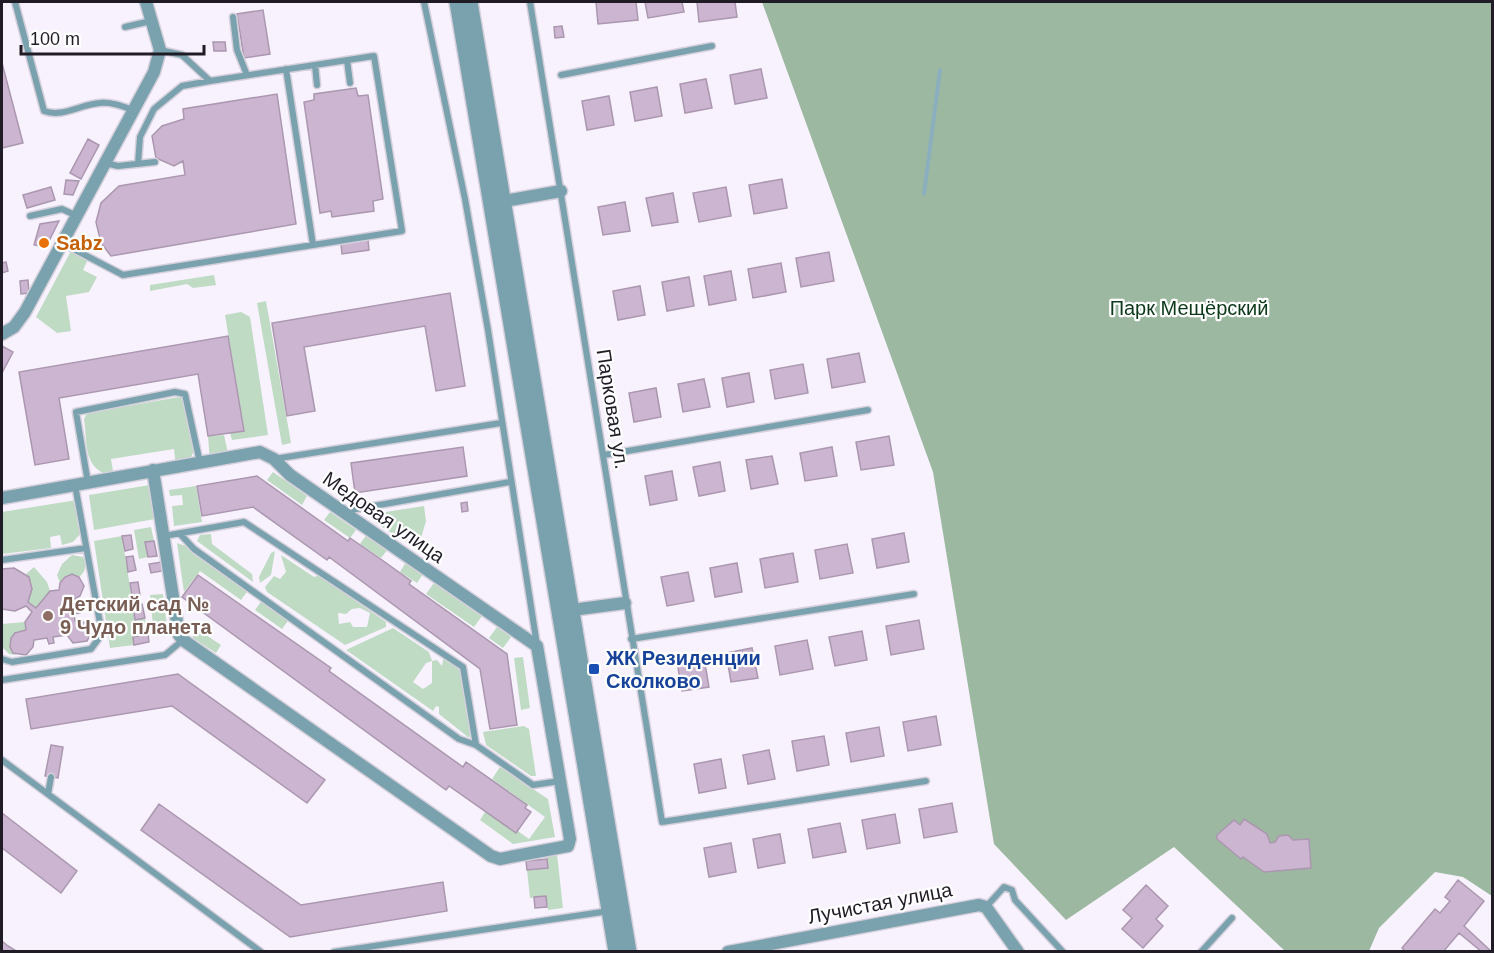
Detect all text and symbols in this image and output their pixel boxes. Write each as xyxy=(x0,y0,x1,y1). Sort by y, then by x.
scale bar xyxy=(21,18,204,56)
text: 100 m xyxy=(30,29,80,49)
place label: Sabz xyxy=(56,232,103,254)
marker: Sabz xyxy=(37,236,51,250)
park label: Парк Мещёрский xyxy=(1110,297,1268,319)
street label: Парковая ул. xyxy=(593,347,633,471)
street label: Медовая улица xyxy=(319,467,450,568)
place label: Детский сад № 9 Чудо планета xyxy=(60,593,212,638)
marker: Детский сад № 9 Чудо планета xyxy=(41,609,55,623)
place label: ЖК Резиденции Сколково xyxy=(605,647,761,692)
marker: ЖК Резиденции Сколково xyxy=(587,662,601,676)
street label: Лучистая улица xyxy=(806,878,955,928)

